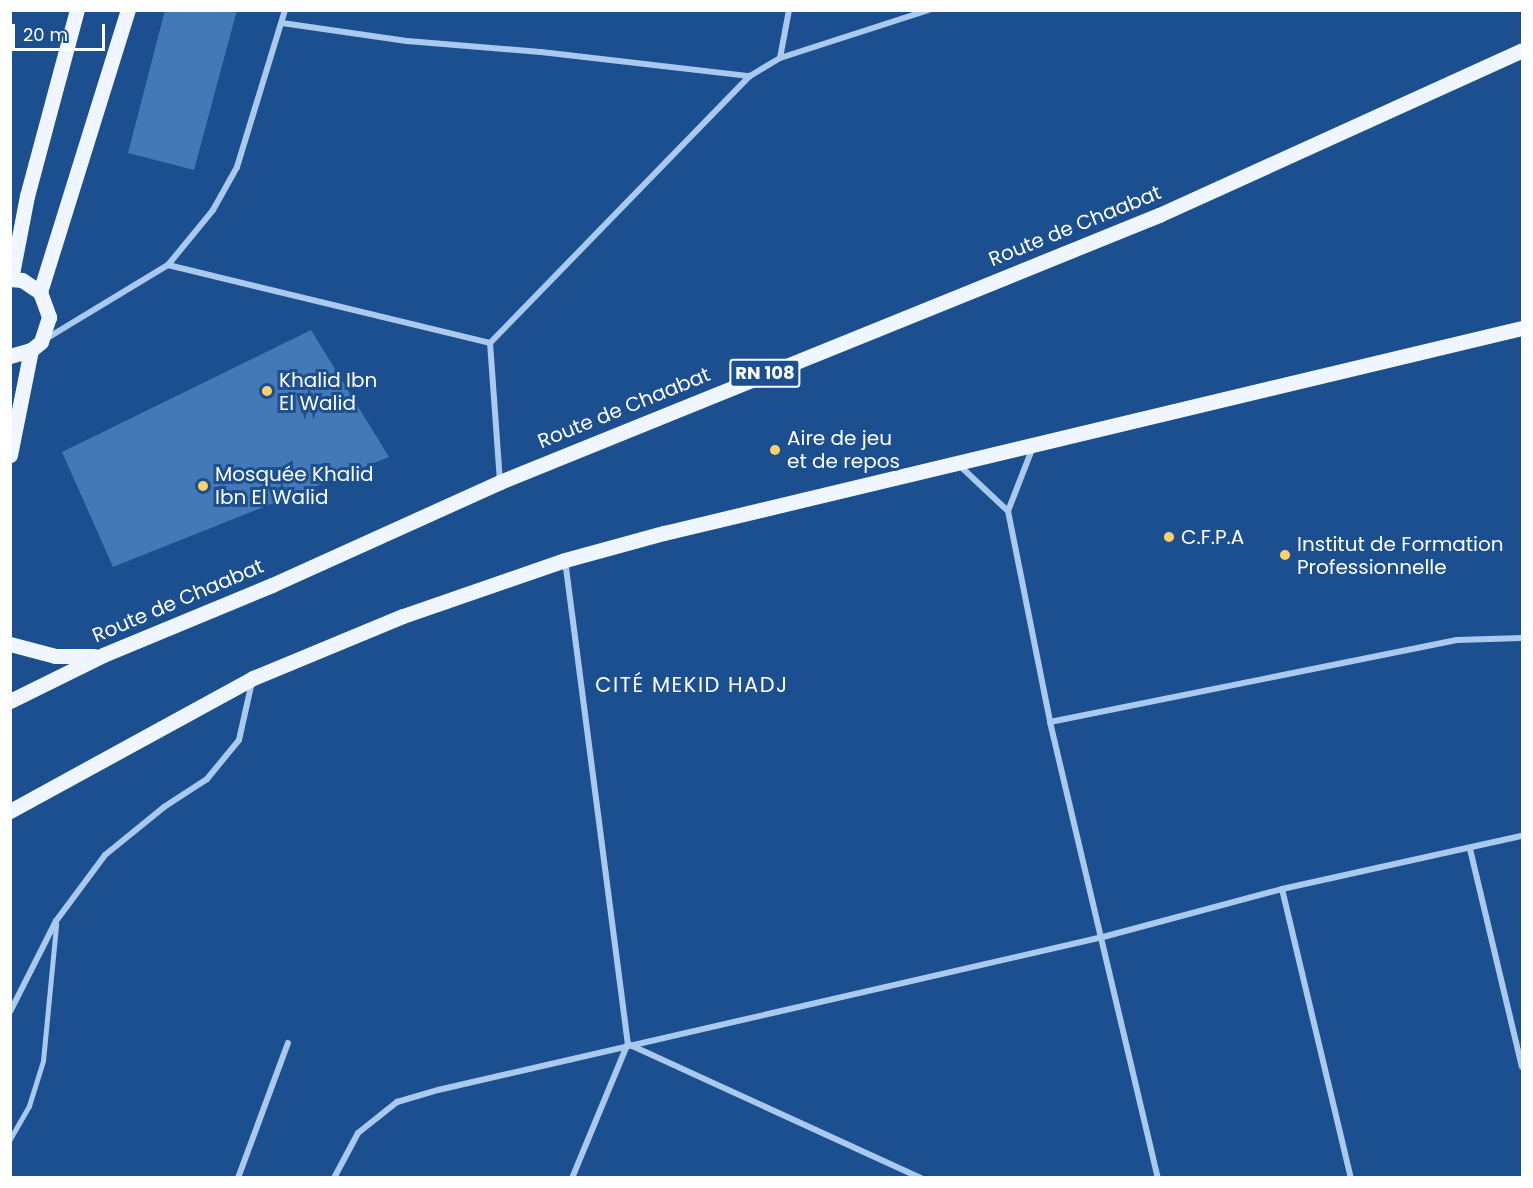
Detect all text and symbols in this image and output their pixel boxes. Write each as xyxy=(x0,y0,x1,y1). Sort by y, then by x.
scale bar xyxy=(15,12,108,50)
text: 20 m xyxy=(23,22,68,47)
street label: Route de Chaabat xyxy=(985,180,1165,272)
road number: RN 108 xyxy=(729,358,801,388)
street label: Route de Chaabat xyxy=(534,362,714,454)
place label: Khalid Ibn El Walid xyxy=(279,368,377,415)
marker: Khalid Ibn El Walid xyxy=(260,384,274,398)
place label: Aire de jeu et de repos xyxy=(787,426,900,473)
marker: Aire de jeu et de repos xyxy=(768,443,782,457)
place label: Mosquée Khalid Ibn El Walid xyxy=(215,462,374,509)
marker: Mosquée Khalid Ibn El Walid xyxy=(196,479,210,493)
place label: C.F.P.A xyxy=(1181,525,1244,549)
marker: C.F.P.A xyxy=(1162,530,1176,544)
place label: Institut de Formation Professionnelle xyxy=(1297,532,1504,579)
marker: Institut de Formation Professionnelle xyxy=(1278,548,1292,562)
street label: Route de Chaabat xyxy=(89,554,267,648)
district label: CITÉ MEKID HADJ xyxy=(595,672,789,698)

